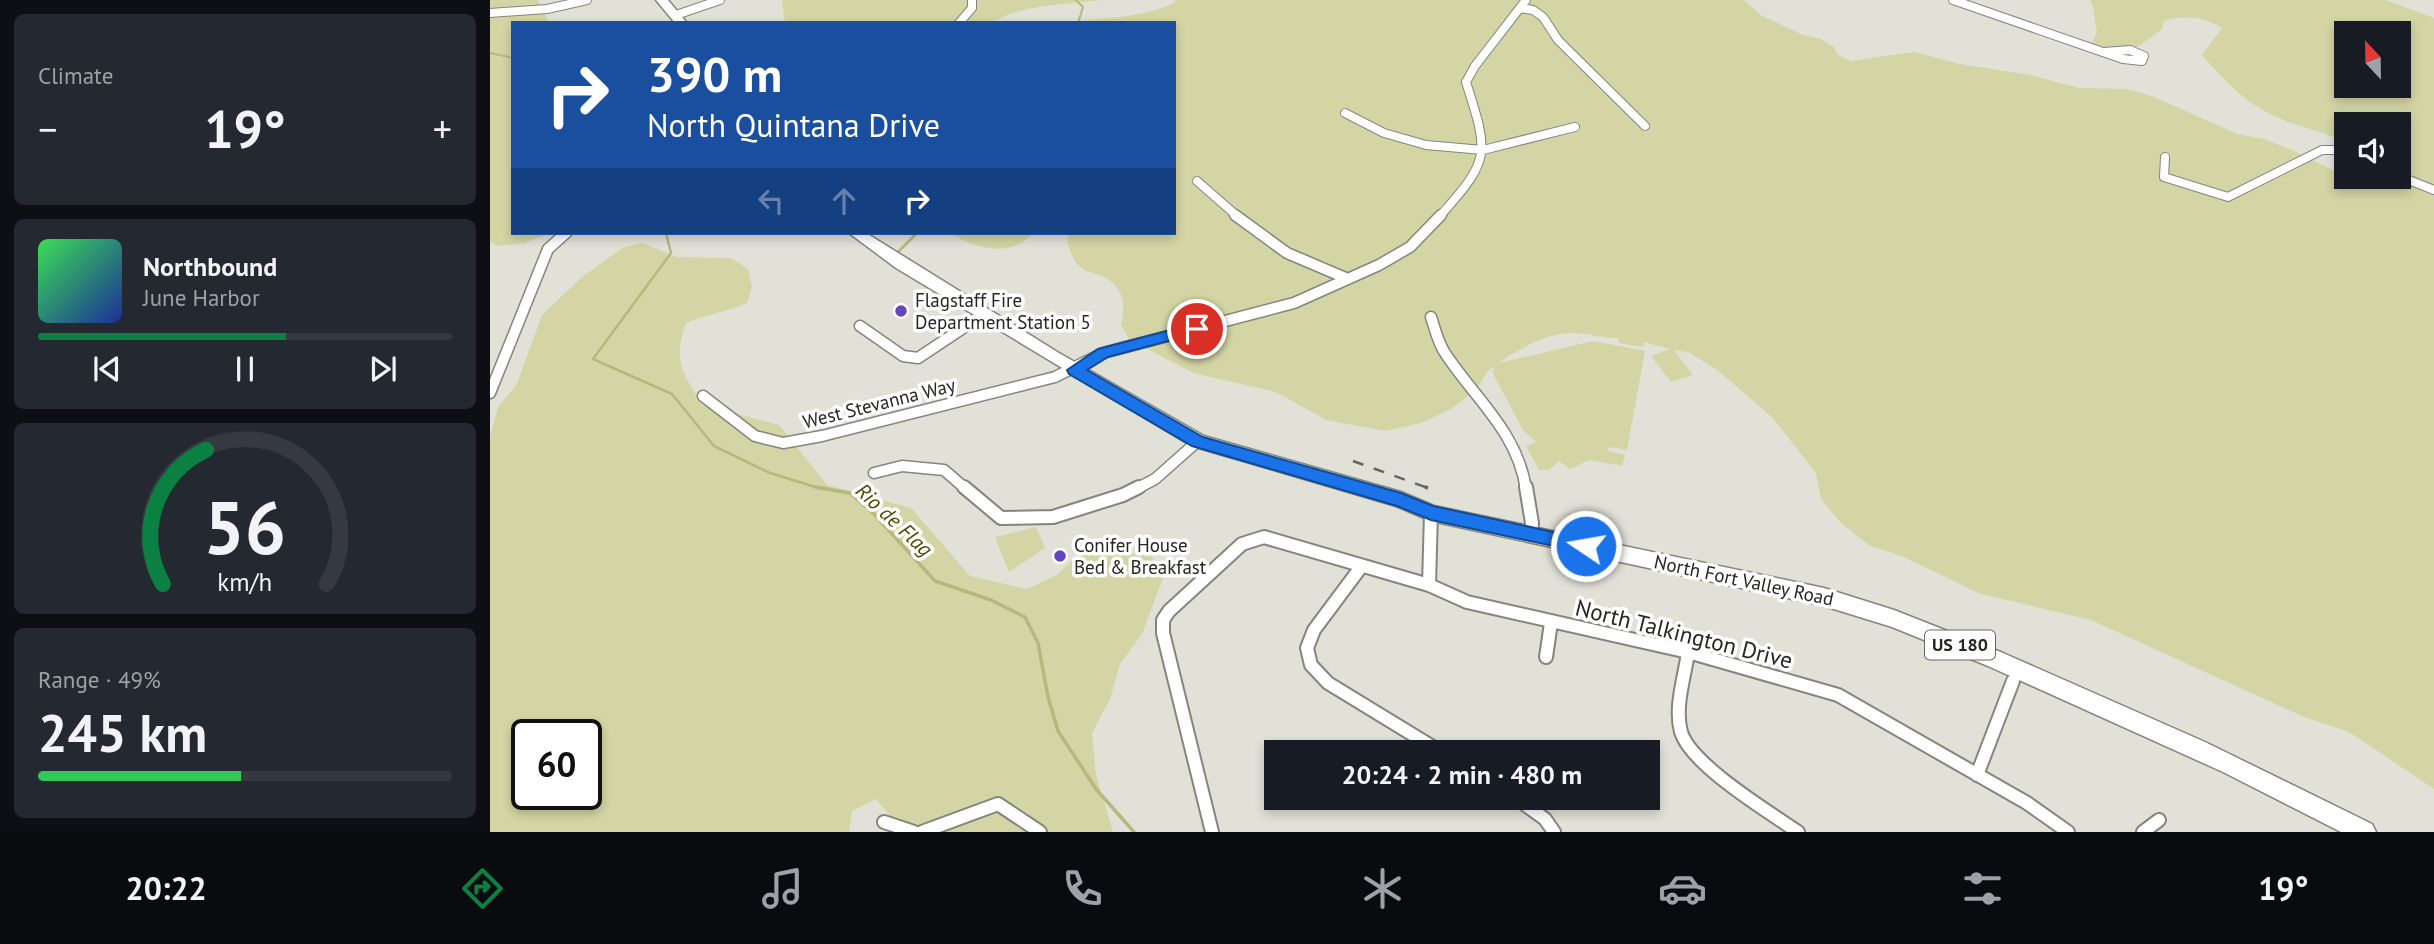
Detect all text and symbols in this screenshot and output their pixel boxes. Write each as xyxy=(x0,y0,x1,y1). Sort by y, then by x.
north arrow xyxy=(2334,21,2412,98)
map controls xyxy=(2334,21,2411,189)
text: 390 m xyxy=(647,42,782,106)
icon: right xyxy=(532,49,623,140)
text: Climate xyxy=(38,61,113,90)
text: 19° xyxy=(204,95,286,162)
text: − xyxy=(38,104,57,153)
text: + xyxy=(433,104,452,153)
text: North Quintana Drive xyxy=(647,104,940,146)
button: sound xyxy=(2334,112,2411,189)
icon: left xyxy=(752,182,790,220)
icon: ahead xyxy=(825,182,863,220)
icon: right xyxy=(898,182,936,220)
text: Northbound xyxy=(143,250,277,283)
text: June Harbor xyxy=(143,283,260,312)
place label: Flagstaff Fire Department Station 5 xyxy=(915,288,1091,334)
pin xyxy=(1167,299,1227,359)
marker: Flagstaff Fire Department Station 5 xyxy=(893,303,909,319)
icon: arrive xyxy=(1178,310,1216,348)
icon: previous xyxy=(88,350,126,388)
icon: pause xyxy=(226,350,264,388)
icon: next xyxy=(364,350,402,388)
street label: West Stevanna Way xyxy=(800,372,958,434)
water label: Rio de Flag xyxy=(850,477,939,562)
text: 56 xyxy=(204,481,286,575)
position arrow xyxy=(1549,509,1623,583)
place label: Conifer House Bed & Breakfast xyxy=(1074,533,1207,579)
marker: Conifer House Bed & Breakfast xyxy=(1052,548,1068,564)
street label: North Fort Valley Road xyxy=(1652,549,1836,611)
text: km/h xyxy=(218,566,272,598)
street label: North Talkington Drive xyxy=(1572,592,1796,675)
road number: US 180 xyxy=(1925,630,1995,660)
text: Range · 49% xyxy=(38,665,161,694)
text: 245 km xyxy=(38,699,207,766)
speed limit sign: 60 xyxy=(511,719,602,810)
text: 20:24 · 2 min · 480 m xyxy=(1342,758,1582,791)
icon: directions xyxy=(458,864,507,913)
icon: music xyxy=(758,864,807,913)
icon: phone xyxy=(1058,864,1107,913)
icon: climate xyxy=(1358,864,1407,913)
icon: car xyxy=(1658,864,1707,913)
icon: filters xyxy=(1958,864,2007,913)
text: 20:22 xyxy=(126,867,207,909)
text: 19° xyxy=(2258,867,2308,909)

